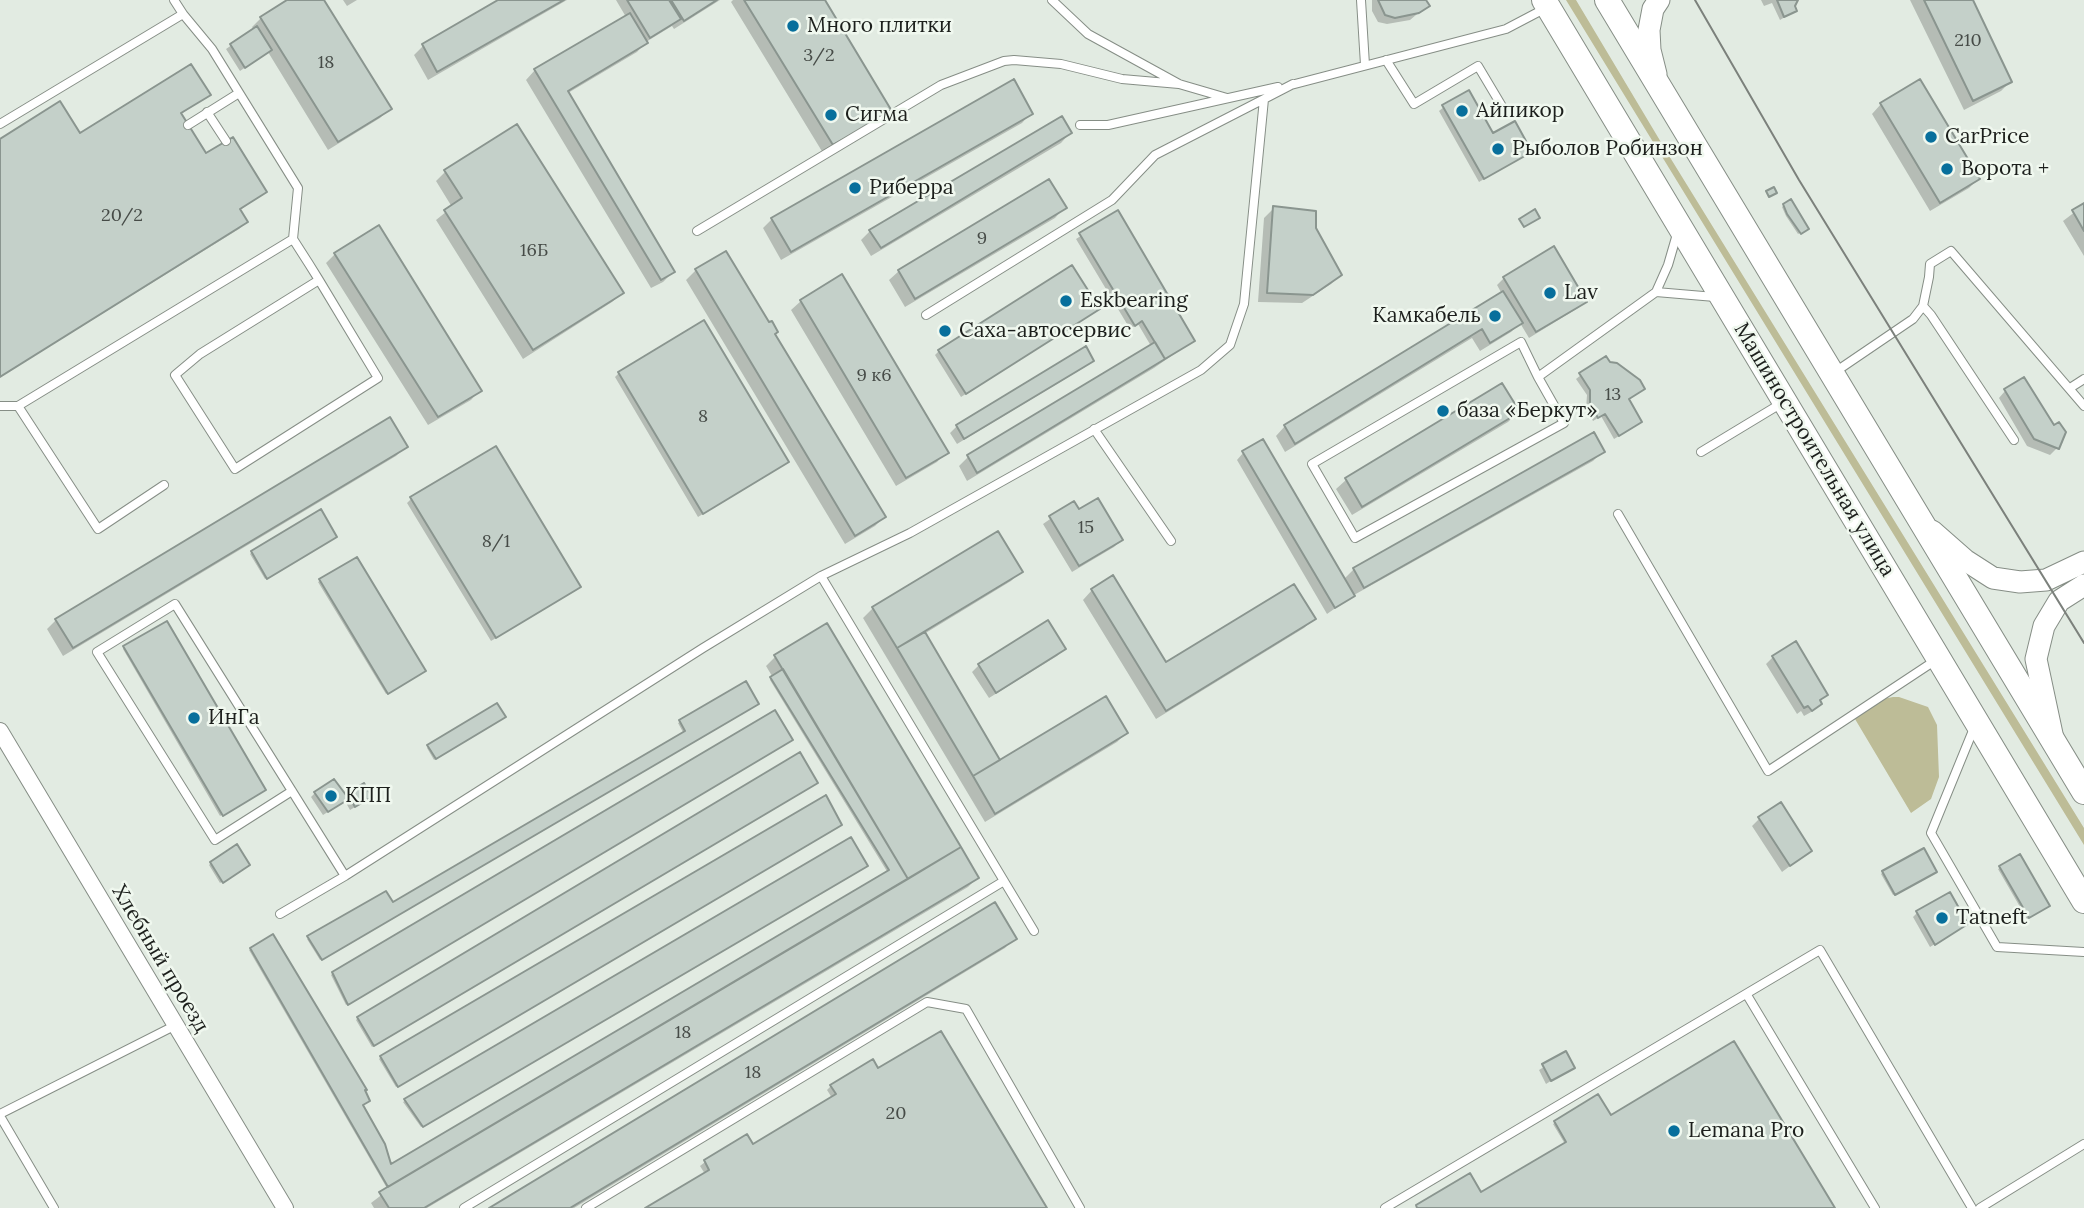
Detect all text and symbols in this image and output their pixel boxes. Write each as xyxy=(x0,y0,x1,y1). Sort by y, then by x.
place label: Много плитки xyxy=(807,13,952,39)
marker: Много плитки xyxy=(785,18,801,34)
house number: 210 xyxy=(1954,30,1982,52)
house number: 3/2 xyxy=(803,45,835,67)
house number: 18 xyxy=(318,52,334,74)
place label: Айпикор xyxy=(1476,98,1564,124)
place label: Сигма xyxy=(845,102,908,128)
marker: Айпикор xyxy=(1454,103,1470,119)
marker: Сигма xyxy=(823,107,839,123)
place label: CarPrice xyxy=(1945,124,2029,150)
marker: CarPrice xyxy=(1923,129,1939,145)
place label: Рыболов Робинзон xyxy=(1512,136,1703,162)
marker: Рыболов Робинзон xyxy=(1490,141,1506,157)
place label: Ворота + xyxy=(1961,156,2049,182)
marker: Ворота + xyxy=(1939,161,1955,177)
place label: Риберра xyxy=(869,175,954,201)
marker: Риберра xyxy=(847,180,863,196)
house number: 20/2 xyxy=(101,205,143,227)
house number: 9 xyxy=(977,228,987,250)
house number: 16Б xyxy=(520,240,548,262)
place label: Lav xyxy=(1564,280,1598,306)
marker: Lav xyxy=(1542,285,1558,301)
place label: Eskbearing xyxy=(1080,288,1188,314)
marker: Eskbearing xyxy=(1058,293,1074,309)
place label: Камкабель xyxy=(1372,303,1481,329)
marker: Камкабель xyxy=(1487,308,1503,324)
place label: Саха-автосервис xyxy=(959,318,1131,344)
street label: Машиностроительная улица xyxy=(1728,318,1900,582)
marker: Саха-автосервис xyxy=(937,323,953,339)
house number: 9 к6 xyxy=(856,365,892,387)
house number: 13 xyxy=(1605,384,1621,406)
place label: база «Беркут» xyxy=(1457,398,1597,424)
marker: база «Беркут» xyxy=(1435,403,1451,419)
house number: 8 xyxy=(698,406,708,428)
house number: 15 xyxy=(1078,517,1094,539)
house number: 8/1 xyxy=(482,531,510,553)
place label: ИнГа xyxy=(208,705,260,731)
marker: ИнГа xyxy=(186,710,202,726)
place label: КПП xyxy=(345,783,391,809)
marker: КПП xyxy=(323,788,339,804)
street label: Хлебный проезд xyxy=(106,881,214,1037)
place label: Tatneft xyxy=(1956,905,2027,931)
marker: Tatneft xyxy=(1934,910,1950,926)
house number: 18 xyxy=(675,1022,691,1044)
house number: 18 xyxy=(745,1062,761,1084)
house number: 20 xyxy=(886,1103,906,1125)
place label: Lemana Pro xyxy=(1688,1118,1804,1144)
marker: Lemana Pro xyxy=(1666,1123,1682,1139)

